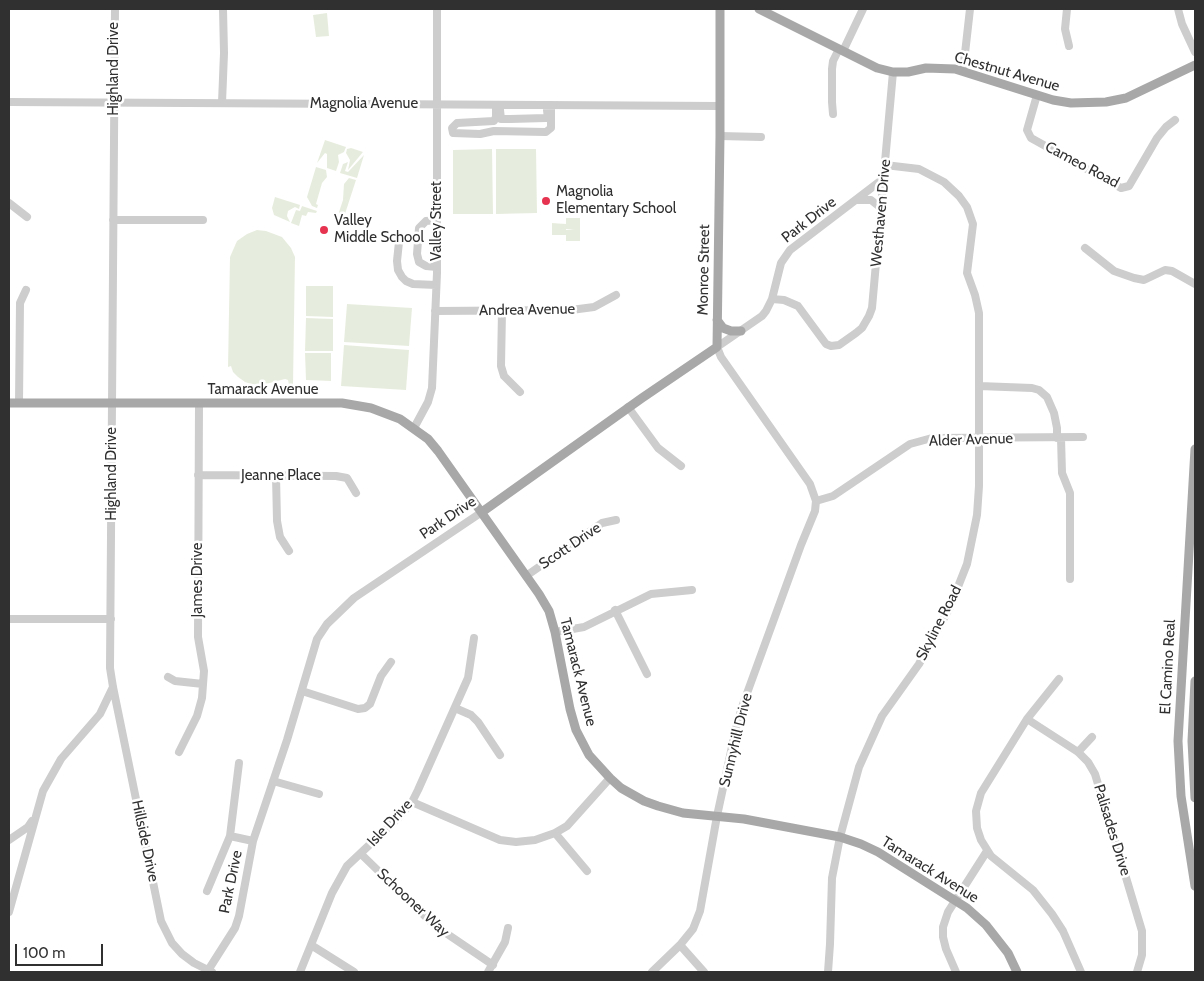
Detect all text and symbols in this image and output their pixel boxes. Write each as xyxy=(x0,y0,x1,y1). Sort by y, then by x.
street label: Highland Drive xyxy=(105,22,123,116)
street label: Chestnut Avenue xyxy=(952,48,1062,96)
street label: Magnolia Avenue xyxy=(310,95,418,113)
street label: Cameo Road xyxy=(1042,138,1122,192)
street label: Westhaven Drive xyxy=(867,158,895,268)
street label: Valley Street xyxy=(428,181,446,261)
place label: Magnolia Elementary School xyxy=(556,183,676,218)
street label: Park Drive xyxy=(778,193,840,247)
marker: Magnolia Elementary School xyxy=(540,195,552,207)
place label: Valley Middle School xyxy=(334,212,424,247)
marker: Valley Middle School xyxy=(318,224,330,236)
street label: Monroe Street xyxy=(694,224,714,316)
street label: Andrea Avenue xyxy=(479,300,575,320)
street label: Tamarack Avenue xyxy=(208,381,318,399)
street label: Highland Drive xyxy=(103,427,121,521)
street label: Alder Avenue xyxy=(929,430,1013,450)
street label: Jeanne Place xyxy=(241,467,321,485)
street label: Park Drive xyxy=(416,493,480,543)
street label: Scott Drive xyxy=(536,519,604,573)
street label: James Drive xyxy=(189,543,207,617)
street label: Skyline Road xyxy=(912,583,966,663)
street label: Tamarack Avenue xyxy=(556,616,600,728)
street label: El Camino Real xyxy=(1157,619,1179,715)
street label: Sunnyhill Drive xyxy=(716,691,756,789)
street label: Palisades Drive xyxy=(1090,782,1134,878)
street label: Isle Drive xyxy=(364,796,416,850)
street label: Hillside Drive xyxy=(128,798,162,884)
street label: Tamarack Avenue xyxy=(878,833,982,907)
street label: Park Drive xyxy=(216,849,246,915)
street label: Schooner Way xyxy=(373,865,453,941)
scale bar xyxy=(18,934,105,966)
text: 100 m xyxy=(23,944,65,962)

